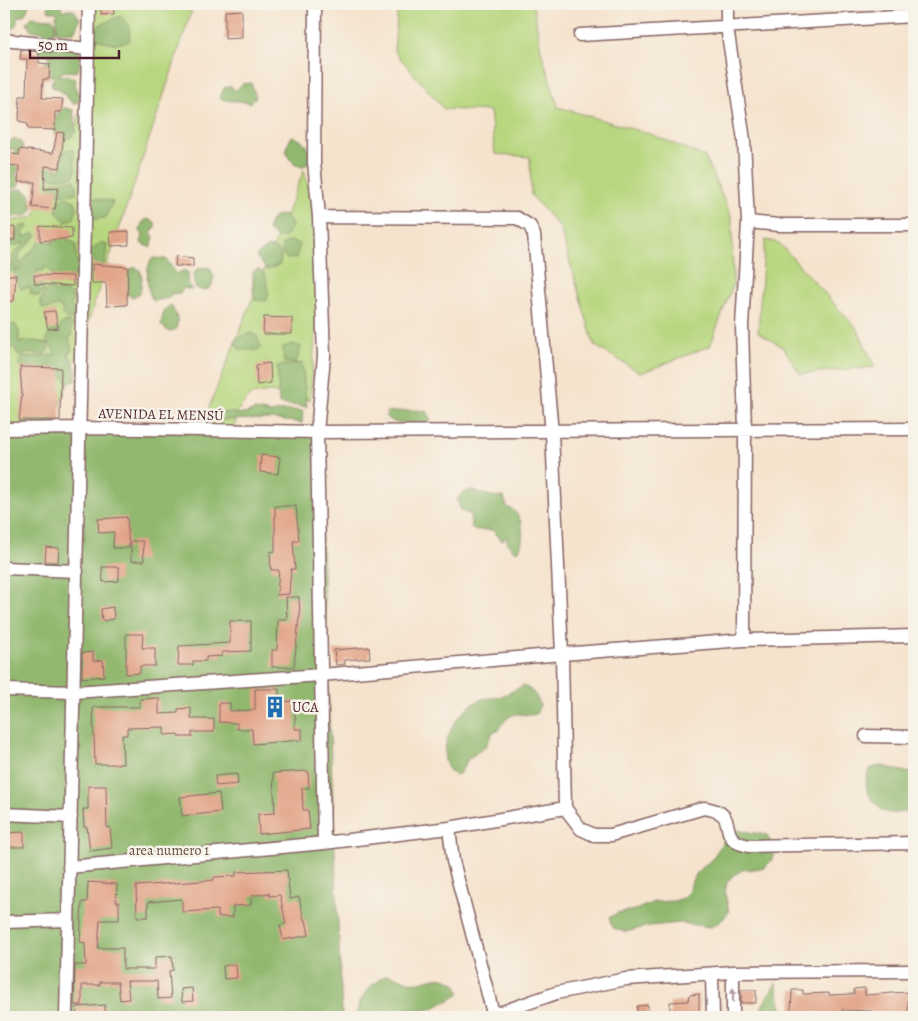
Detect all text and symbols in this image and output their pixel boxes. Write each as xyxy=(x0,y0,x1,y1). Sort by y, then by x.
scale bar xyxy=(30,28,119,60)
text: 50 m xyxy=(38,35,68,55)
street label: AVENIDA EL MENSÚ xyxy=(97,404,224,425)
building icon: UCA xyxy=(262,694,288,720)
place label: UCA xyxy=(292,698,319,717)
park label: area numero 1 xyxy=(129,841,209,860)
one-way arrow xyxy=(729,987,737,1003)

